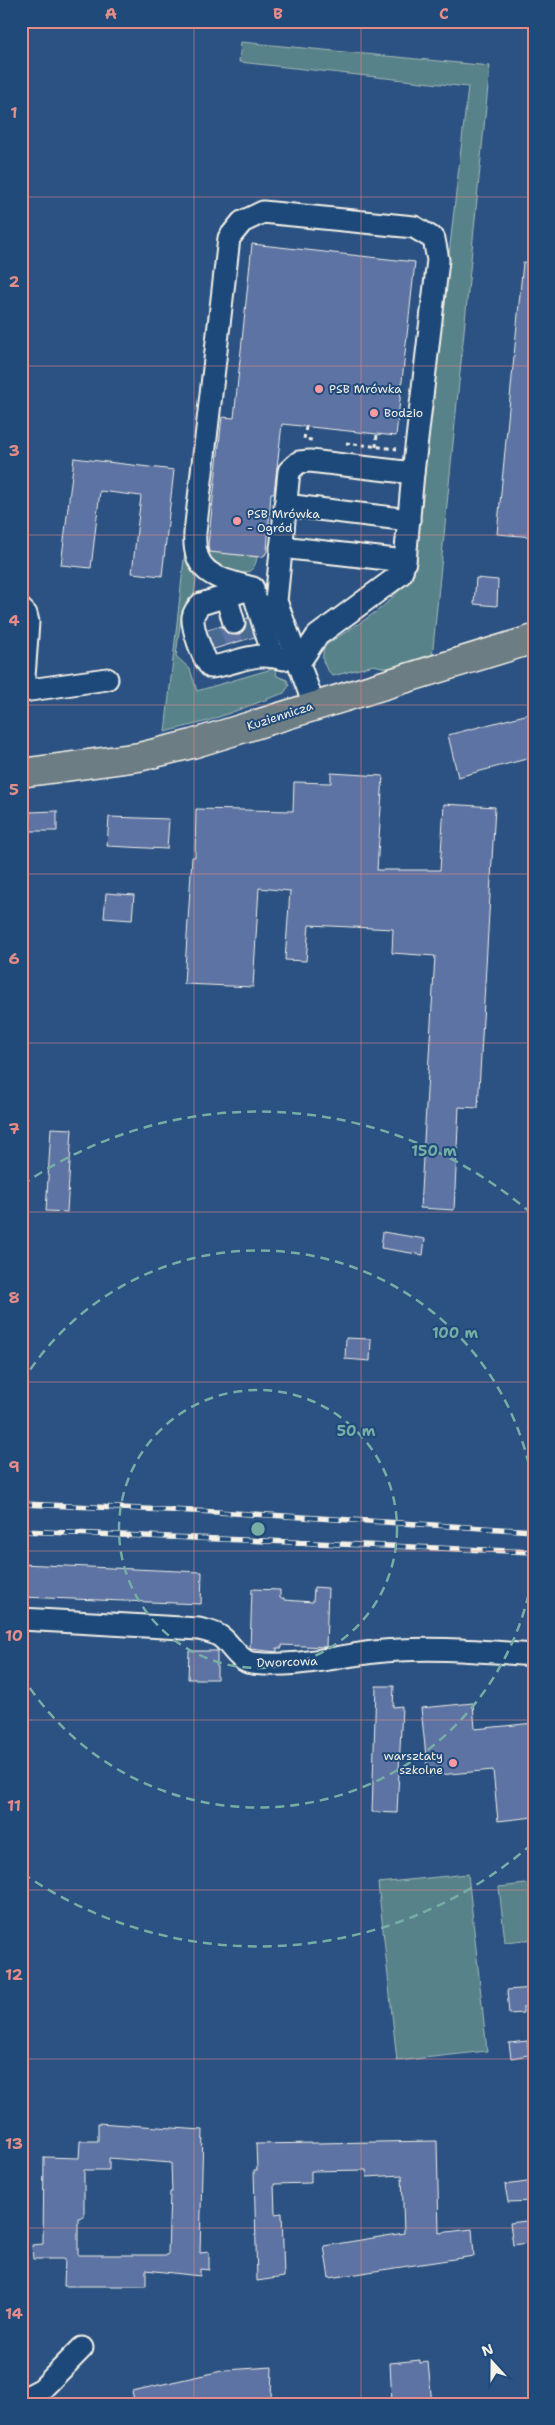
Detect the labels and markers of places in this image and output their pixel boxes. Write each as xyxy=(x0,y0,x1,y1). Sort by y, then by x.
place label: PSB Mrówka xyxy=(329,381,402,397)
marker: PSB Mrówka xyxy=(313,383,325,395)
place label: Bodzio xyxy=(384,405,423,421)
marker: Bodzio xyxy=(368,407,380,419)
place label: PSB Mrówka - Ogród xyxy=(247,506,320,536)
marker: PSB Mrówka - Ogród xyxy=(231,515,243,527)
centre of rings xyxy=(249,1520,267,1538)
place label: warsztaty szkolne xyxy=(384,1748,443,1778)
marker: warsztaty szkolne xyxy=(447,1757,459,1769)

